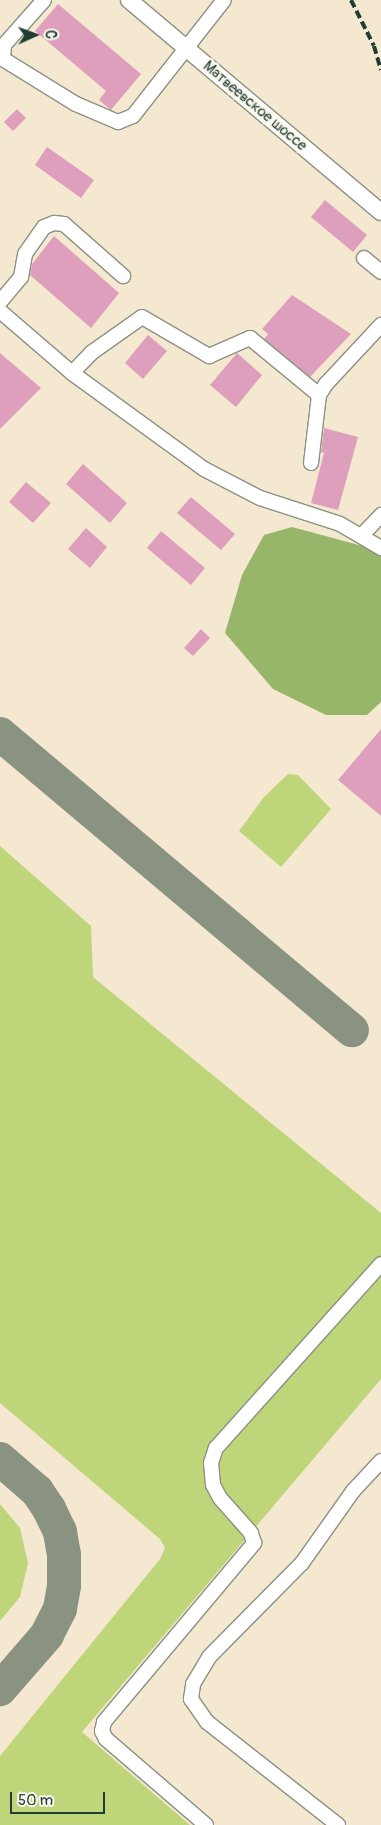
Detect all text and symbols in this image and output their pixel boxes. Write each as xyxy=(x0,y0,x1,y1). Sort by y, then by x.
north arrow xyxy=(10,10,60,60)
text: С xyxy=(42,30,59,39)
street label: Матвеевское шоссе xyxy=(199,57,311,155)
scale bar xyxy=(12,1782,108,1814)
text: 50 m xyxy=(18,1791,53,1810)

